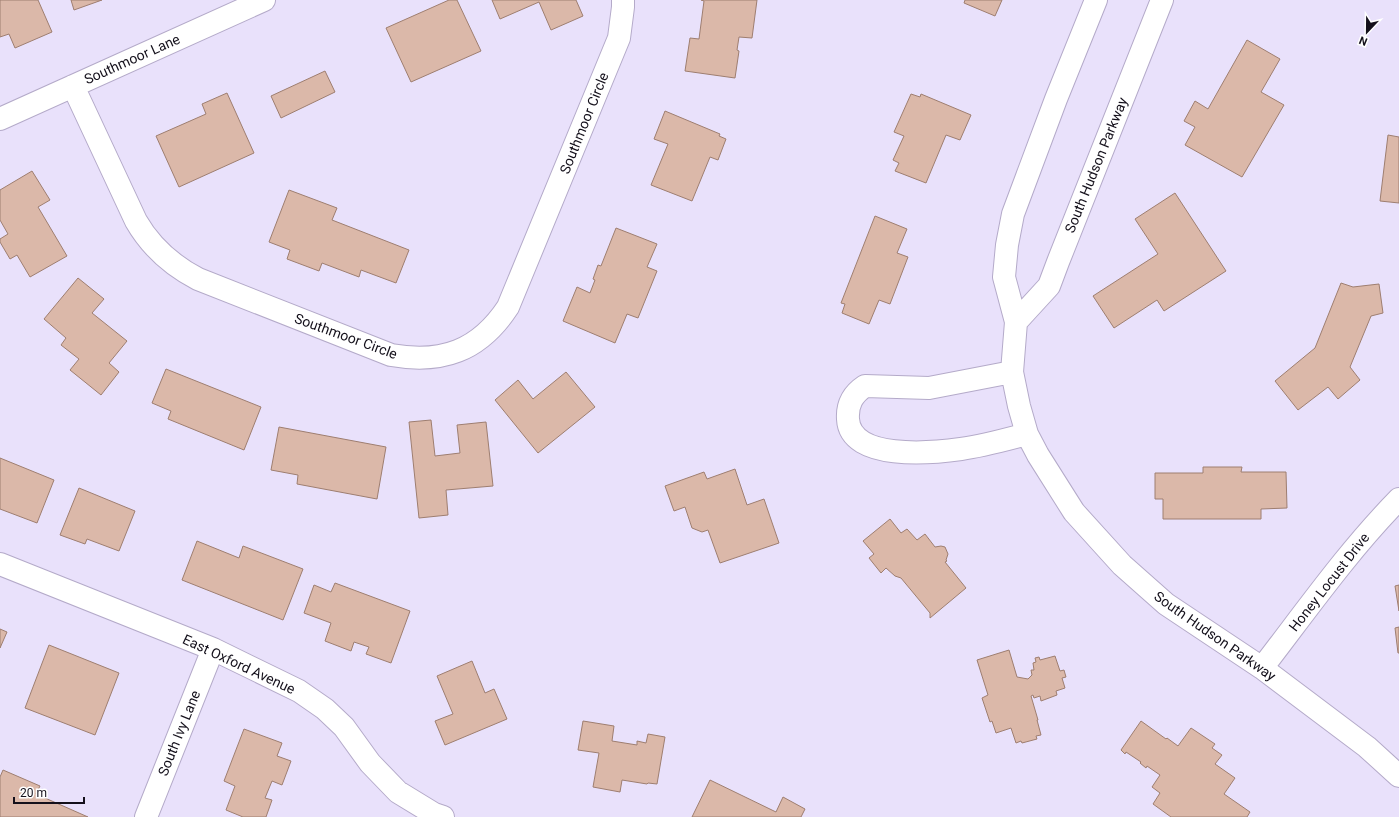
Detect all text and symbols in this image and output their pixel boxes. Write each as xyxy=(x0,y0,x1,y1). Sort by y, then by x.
north arrow xyxy=(1347,12,1387,52)
street label: Southmoor Lane xyxy=(82,31,182,87)
text: N xyxy=(1357,33,1369,48)
street label: Southmoor Circle xyxy=(556,70,612,176)
street label: South Hudson Parkway xyxy=(1061,95,1131,235)
street label: Southmoor Circle xyxy=(292,310,400,362)
street label: Honey Locust Drive xyxy=(1286,530,1372,634)
street label: South Hudson Parkway xyxy=(1151,588,1279,684)
street label: East Oxford Avenue xyxy=(180,631,298,697)
street label: South Ivy Lane xyxy=(155,688,203,778)
scale bar xyxy=(14,779,84,805)
text: 20 m xyxy=(20,786,47,800)

